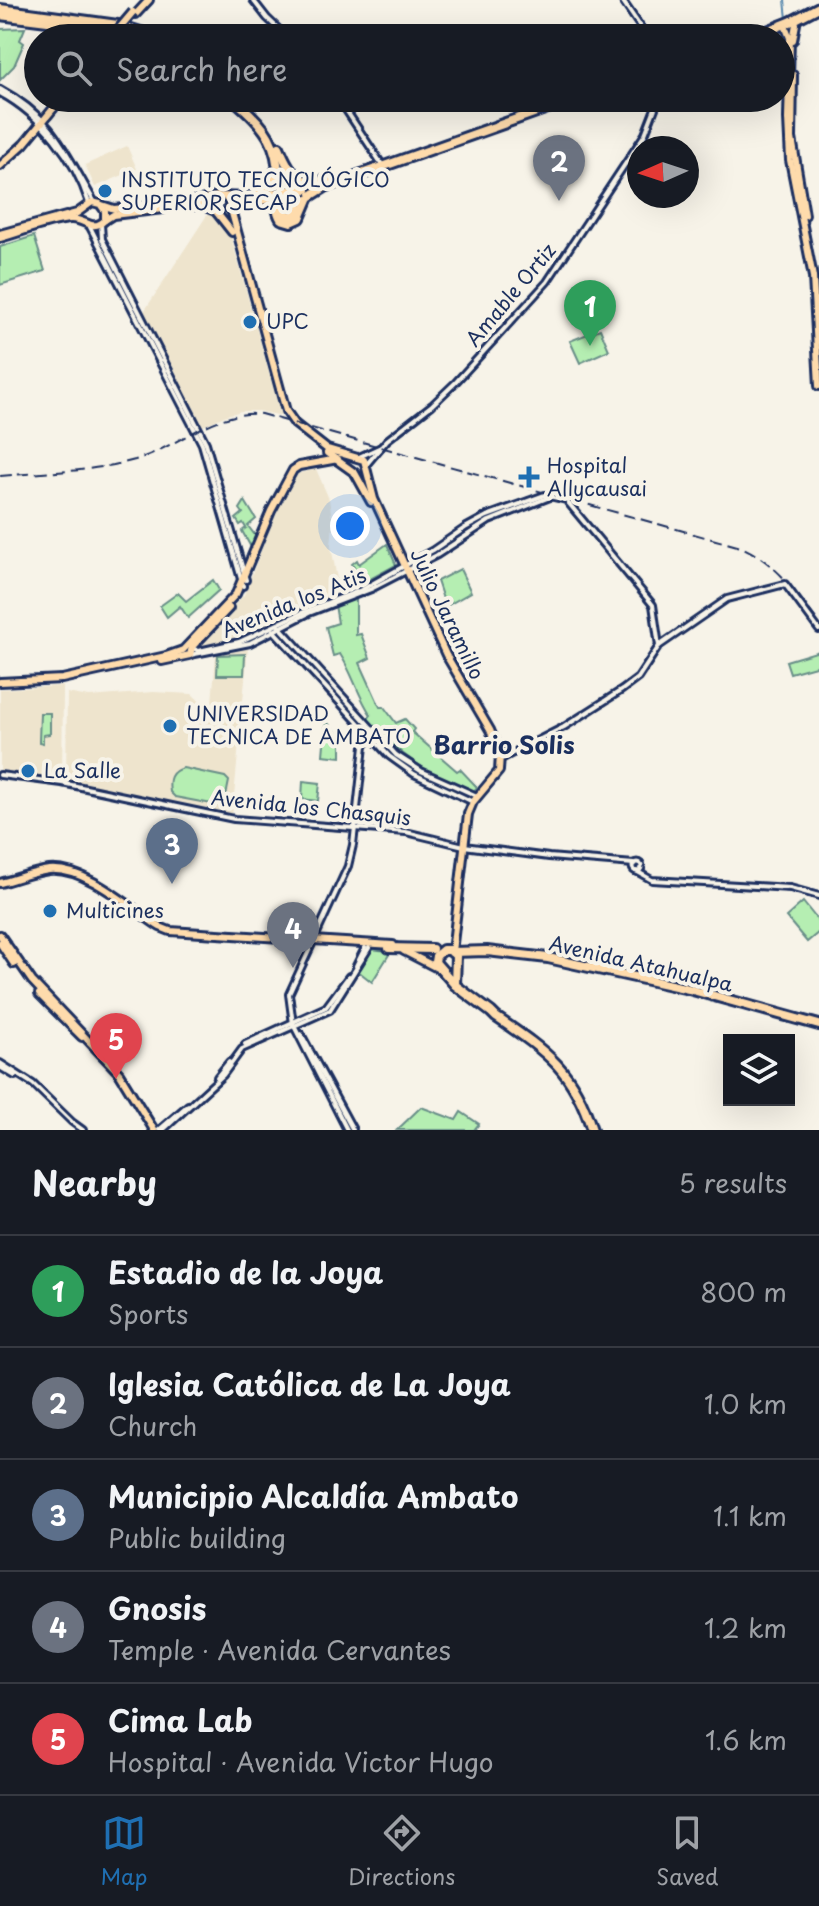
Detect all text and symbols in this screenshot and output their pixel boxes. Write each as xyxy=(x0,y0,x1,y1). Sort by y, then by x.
search box xyxy=(24,24,795,112)
icon: search xyxy=(52,46,96,90)
text: Search here xyxy=(116,46,288,91)
pin: 2 xyxy=(533,135,585,201)
north arrow xyxy=(627,136,699,208)
place label: INSTITUTO TECNOLÓGICO SUPERIOR SECAP xyxy=(121,164,390,217)
marker: INSTITUTO TECNOLÓGICO SUPERIOR SECAP xyxy=(96,182,114,200)
street label: Amable Ortiz xyxy=(458,236,562,353)
pin: 1 xyxy=(564,280,616,346)
place label: UPC xyxy=(266,306,309,336)
marker: UPC xyxy=(241,313,259,331)
place label: Hospital Allycausai xyxy=(547,450,647,503)
marker: Hospital Allycausai xyxy=(518,466,540,488)
your location xyxy=(330,506,370,546)
street label: Julio Jaramillo xyxy=(403,543,493,684)
street label: Avenida los Atis xyxy=(217,559,370,645)
place label: UNIVERSIDAD TECNICA DE AMBATO xyxy=(186,698,411,751)
marker: UNIVERSIDAD TECNICA DE AMBATO xyxy=(161,717,179,735)
district label: Barrio Solis xyxy=(433,726,575,762)
place label: La Salle xyxy=(44,755,121,785)
marker: La Salle xyxy=(19,762,37,780)
street label: Avenida los Chasquis xyxy=(210,782,413,832)
pin: 3 xyxy=(146,818,198,884)
place label: Multicines xyxy=(66,895,164,925)
marker: Multicines xyxy=(41,902,59,920)
pin: 4 xyxy=(267,902,319,968)
street label: Avenida Atahualpa xyxy=(546,927,736,999)
pin: 5 xyxy=(90,1013,142,1079)
map controls xyxy=(723,1034,795,1106)
button: layers xyxy=(723,1034,795,1106)
text: Nearby xyxy=(32,1156,157,1208)
text: 5 results xyxy=(679,1163,787,1202)
text: Estadio de la Joya xyxy=(108,1249,383,1294)
text: 1 xyxy=(52,1272,64,1311)
text: 800 m xyxy=(700,1272,787,1311)
text: Sports xyxy=(108,1294,188,1333)
text: Iglesia Católica de La Joya xyxy=(108,1361,511,1406)
text: 2 xyxy=(49,1384,67,1423)
text: 1.0 km xyxy=(704,1384,787,1423)
text: Church xyxy=(108,1406,197,1445)
text: Municipio Alcaldía Ambato xyxy=(108,1473,518,1518)
text: 3 xyxy=(49,1496,67,1535)
text: 1.1 km xyxy=(713,1496,787,1535)
text: Public building xyxy=(108,1518,286,1557)
text: Gnosis xyxy=(108,1585,206,1630)
text: 4 xyxy=(49,1608,67,1647)
text: 1.2 km xyxy=(704,1608,787,1647)
text: Temple · Avenida Cervantes xyxy=(108,1630,451,1669)
text: Cima Lab xyxy=(108,1697,252,1742)
text: 5 xyxy=(50,1720,66,1759)
text: 1.6 km xyxy=(705,1720,787,1759)
text: Hospital · Avenida Victor Hugo xyxy=(108,1742,494,1781)
tab: Map xyxy=(100,1811,147,1892)
tab: Directions xyxy=(348,1811,455,1892)
tab: Saved xyxy=(656,1811,719,1892)

